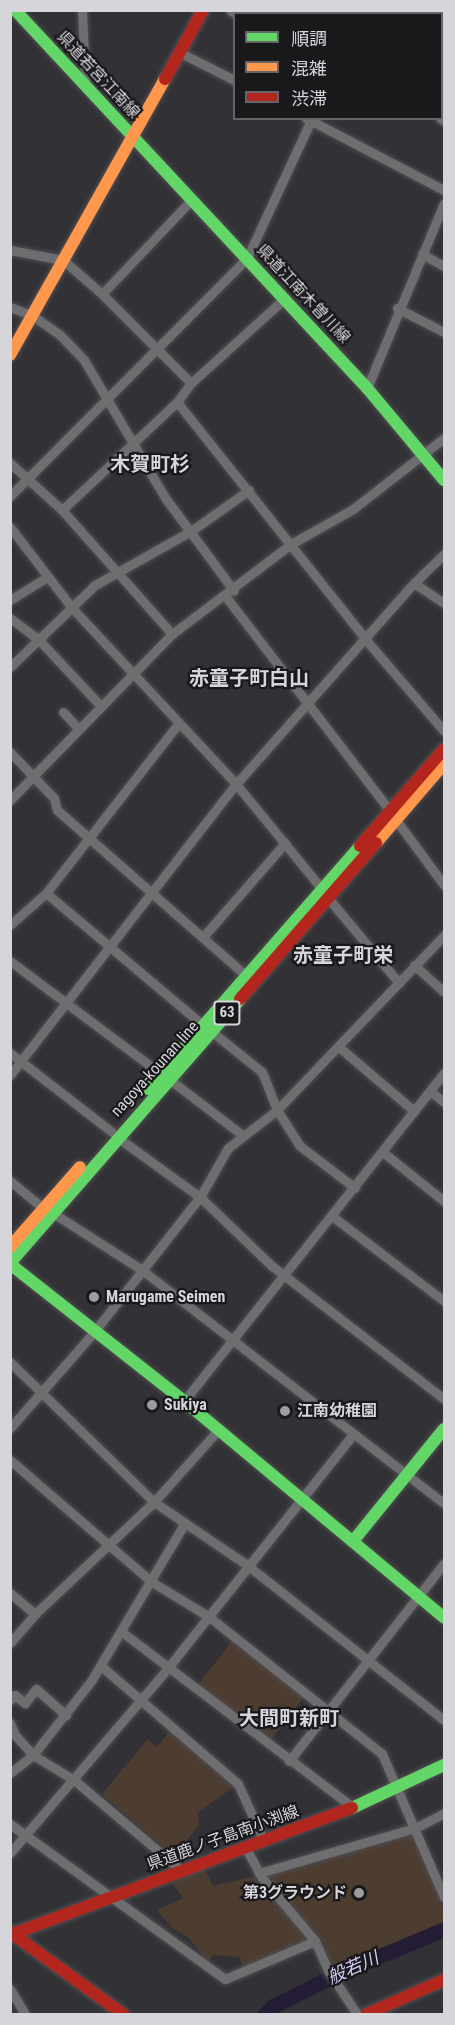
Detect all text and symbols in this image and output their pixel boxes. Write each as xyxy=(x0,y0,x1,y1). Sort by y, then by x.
legend xyxy=(233,12,443,120)
street label: 県道若宮江南線 xyxy=(53,27,143,123)
text: 順調 xyxy=(291,28,327,49)
text: 混雑 xyxy=(291,58,327,79)
text: 渋滞 xyxy=(291,88,327,109)
street label: 県道江南木曽川線 xyxy=(252,241,354,347)
district label: 木賀町杉 xyxy=(110,452,190,476)
district label: 赤童子町白山 xyxy=(189,666,309,690)
district label: 赤童子町栄 xyxy=(293,943,393,967)
road number: 63 xyxy=(212,1001,242,1025)
street label: nagoya-kounan line xyxy=(107,1017,203,1121)
place label: Marugame Seimen xyxy=(106,1287,225,1307)
marker: Marugame Seimen xyxy=(87,1290,101,1304)
place label: Sukiya xyxy=(164,1395,207,1415)
marker: Sukiya xyxy=(145,1398,159,1412)
place label: 江南幼稚園 xyxy=(297,1401,377,1421)
marker: 江南幼稚園 xyxy=(278,1404,292,1418)
district label: 大間町新町 xyxy=(239,1706,339,1730)
street label: 県道鹿ノ子島南小渕線 xyxy=(145,1802,301,1874)
place label: 第3グラウンド xyxy=(243,1883,347,1903)
marker: 第3グラウンド xyxy=(352,1886,366,1900)
water label: 般若川 xyxy=(324,1947,382,1989)

